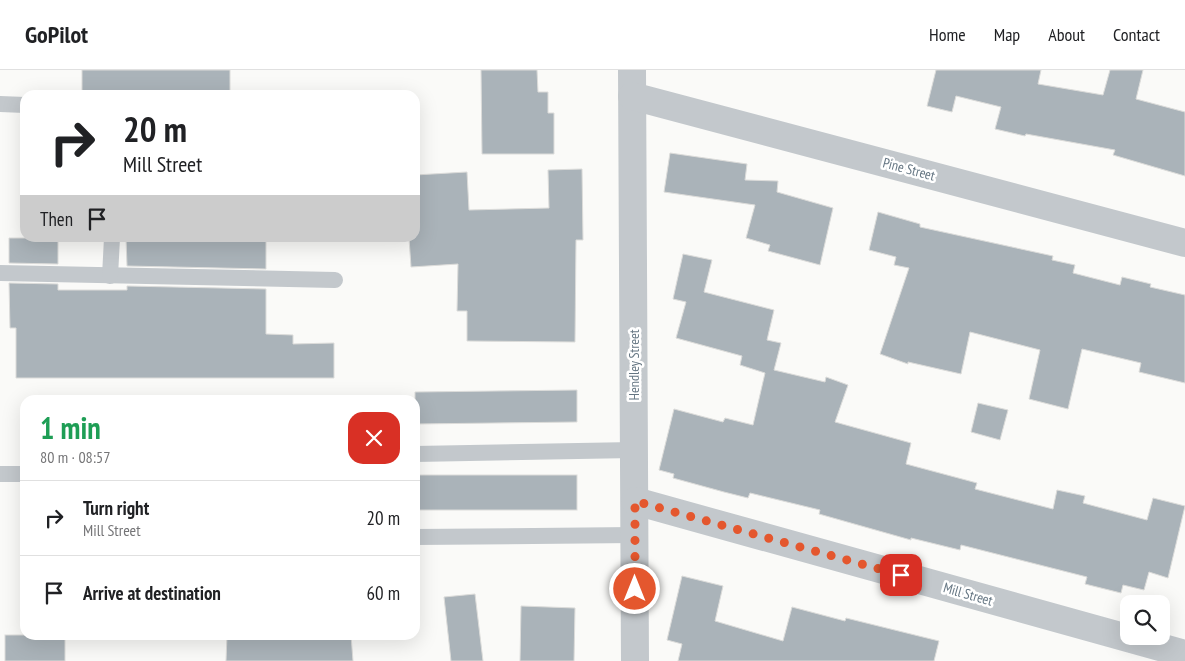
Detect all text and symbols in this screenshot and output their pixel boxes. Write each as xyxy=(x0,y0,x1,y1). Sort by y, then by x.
text: GoPilot xyxy=(25,19,88,50)
text: Home xyxy=(929,23,966,46)
text: Map xyxy=(994,23,1020,46)
text: About xyxy=(1048,23,1085,46)
text: Contact xyxy=(1113,23,1160,46)
text: 20 m xyxy=(123,106,187,152)
icon: right xyxy=(40,110,105,175)
text: Mill Street xyxy=(123,150,202,178)
street label: Pine Street xyxy=(881,153,937,185)
icon: arrive xyxy=(83,205,111,233)
text: Then xyxy=(40,207,73,231)
street label: Hendley Street xyxy=(625,329,643,401)
text: 1 min xyxy=(40,408,101,447)
button: close xyxy=(348,412,400,464)
text: 80 m · 08:57 xyxy=(40,447,111,467)
text: Turn right xyxy=(83,496,149,520)
icon: right xyxy=(40,504,68,532)
text: 20 m xyxy=(367,506,400,530)
text: Mill Street xyxy=(83,520,141,540)
pin xyxy=(880,554,922,596)
icon: arrive xyxy=(887,561,915,589)
position arrow xyxy=(608,562,660,614)
street label: Mill Street xyxy=(941,578,995,610)
icon: arrive xyxy=(40,579,68,607)
text: Arrive at destination xyxy=(83,581,221,605)
text: 60 m xyxy=(367,581,400,605)
map controls xyxy=(1120,595,1170,645)
button: search xyxy=(1120,595,1170,645)

